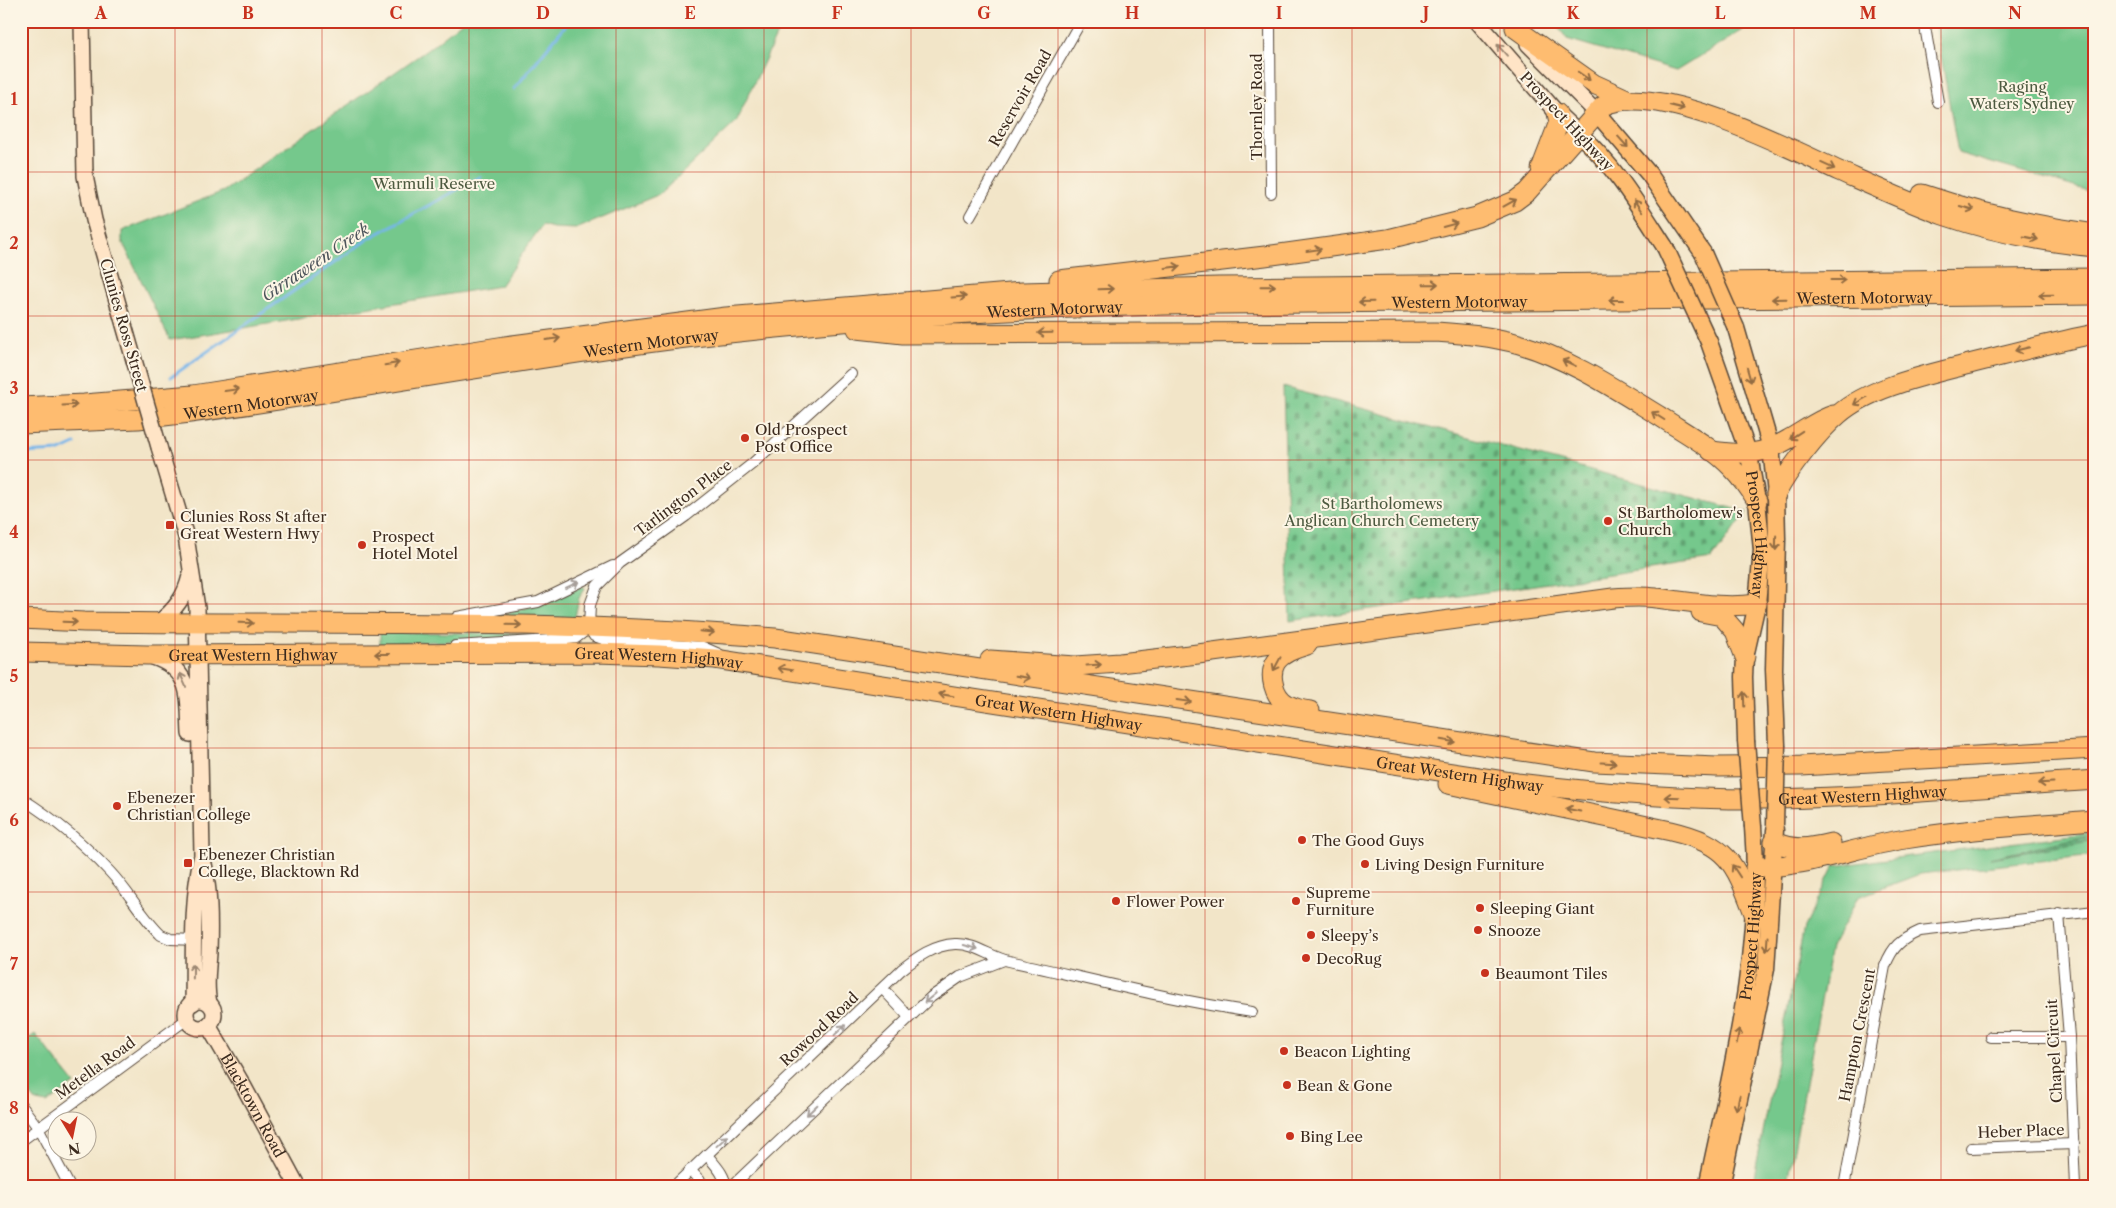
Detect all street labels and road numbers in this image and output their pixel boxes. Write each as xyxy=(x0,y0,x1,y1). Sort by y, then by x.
street label: Reservoir Road xyxy=(984,46,1056,150)
street label: Thornley Road xyxy=(1247,53,1266,161)
street label: Prospect Highway xyxy=(1516,67,1618,175)
street label: Clunies Ross Street xyxy=(96,256,152,394)
street label: Western Motorway xyxy=(1795,287,1933,308)
street label: Western Motorway xyxy=(1390,291,1528,312)
street label: Western Motorway xyxy=(985,297,1124,322)
street label: Western Motorway xyxy=(581,325,720,361)
street label: Western Motorway xyxy=(181,384,320,423)
street label: Tarlington Place xyxy=(631,455,735,541)
street label: Prospect Highway xyxy=(1742,469,1772,600)
street label: Great Western Highway xyxy=(574,643,745,673)
street label: Great Western Highway xyxy=(168,645,338,664)
street label: Great Western Highway xyxy=(974,690,1144,735)
street label: Great Western Highway xyxy=(1375,752,1545,796)
street label: Great Western Highway xyxy=(1778,781,1948,808)
street label: Prospect Highway xyxy=(1735,871,1764,1002)
street label: Hampton Crescent xyxy=(1835,966,1879,1103)
street label: Rowood Road xyxy=(776,988,862,1070)
street label: Chapel Circuit xyxy=(2042,998,2066,1104)
street label: Metella Road xyxy=(51,1032,139,1104)
street label: Blacktown Road xyxy=(217,1050,290,1161)
street label: Heber Place xyxy=(1977,1120,2065,1142)

